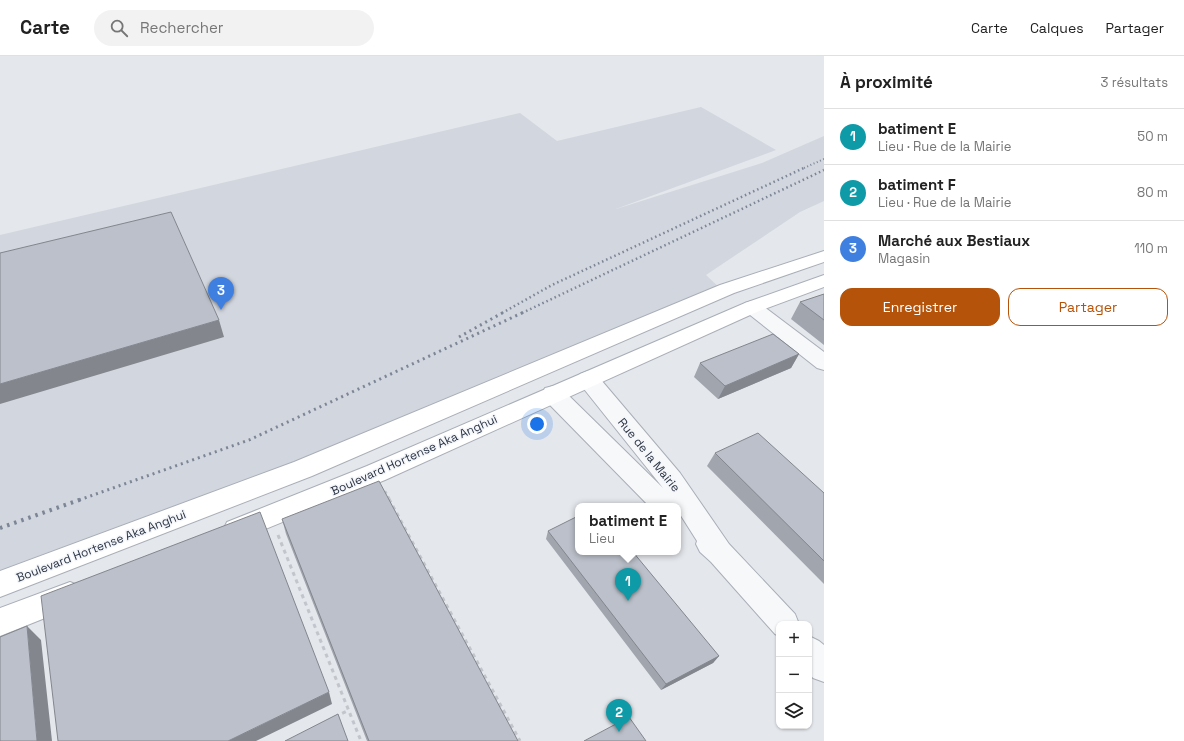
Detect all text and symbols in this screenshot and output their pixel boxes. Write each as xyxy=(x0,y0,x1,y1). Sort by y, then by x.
search box xyxy=(94,10,374,46)
text: Carte xyxy=(20,15,70,40)
icon: search xyxy=(108,17,130,39)
text: Rechercher xyxy=(140,18,224,37)
text: Carte xyxy=(971,19,1008,37)
text: Calques xyxy=(1030,19,1084,37)
text: Partager xyxy=(1106,19,1164,37)
text: À proximité xyxy=(840,71,933,93)
text: 3 résultats xyxy=(1101,74,1168,91)
text: batiment E xyxy=(878,119,956,138)
text: 1 xyxy=(850,128,856,145)
text: 50 m xyxy=(1137,128,1168,145)
text: Lieu · Rue de la Mairie xyxy=(878,138,1011,155)
text: batiment F xyxy=(878,175,956,194)
text: 2 xyxy=(849,184,857,201)
text: 80 m xyxy=(1137,184,1168,201)
text: Lieu · Rue de la Mairie xyxy=(878,194,1011,211)
text: Marché aux Bestiaux xyxy=(878,231,1030,250)
text: 3 xyxy=(849,240,857,257)
text: 110 m xyxy=(1134,240,1168,257)
text: Magasin xyxy=(878,250,930,267)
pin: 3 xyxy=(208,277,234,310)
button: Enregistrer xyxy=(840,288,1000,326)
button: Partager xyxy=(1008,288,1168,326)
street label: Boulevard Hortense Aka Anghui xyxy=(328,411,500,499)
your location xyxy=(527,414,547,434)
street label: Rue de la Mairie xyxy=(614,415,684,495)
popup xyxy=(575,503,681,555)
street label: Boulevard Hortense Aka Anghui xyxy=(14,506,188,586)
text: batiment E xyxy=(589,511,667,530)
text: Lieu xyxy=(589,530,615,547)
pin: 1 xyxy=(615,568,641,601)
map controls xyxy=(776,621,812,729)
button: + xyxy=(776,621,812,657)
button: − xyxy=(776,657,812,693)
button: layers xyxy=(776,693,812,729)
pin: 2 xyxy=(606,699,632,732)

